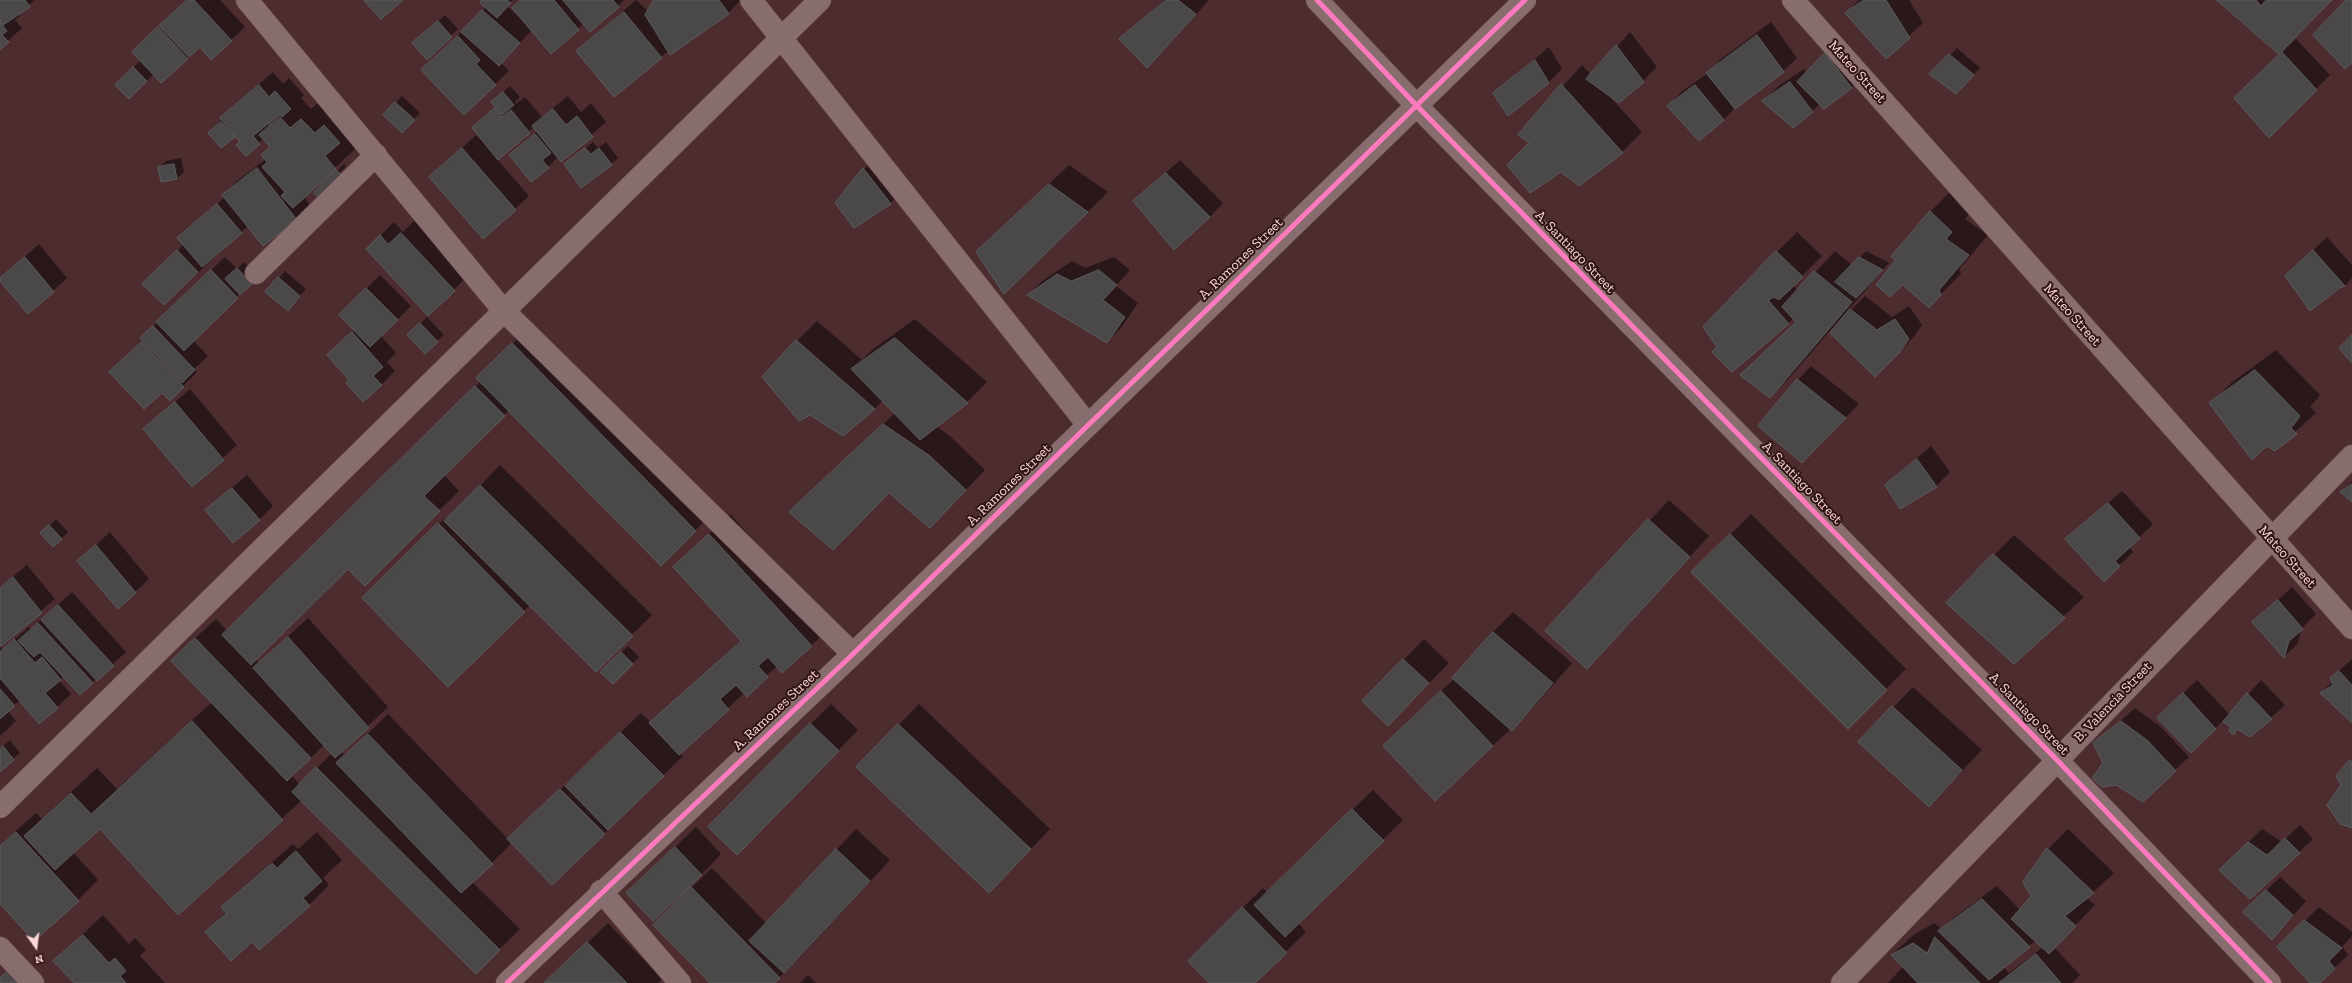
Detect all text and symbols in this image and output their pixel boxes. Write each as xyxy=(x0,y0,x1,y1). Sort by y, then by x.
street label: Mateo Street xyxy=(1825,37,1889,107)
street label: A. Santiago Street xyxy=(1531,207,1619,297)
street label: A. Ramones Street xyxy=(1195,215,1287,303)
street label: Mateo Street xyxy=(2040,280,2104,350)
street label: A. Santiago Street xyxy=(1758,438,1846,528)
street label: A. Ramones Street xyxy=(963,441,1055,529)
street label: Mateo Street xyxy=(2255,522,2319,592)
street label: B. Valencia Street xyxy=(2070,658,2156,746)
street label: A. Ramones Street xyxy=(730,666,822,754)
street label: A. Santiago Street xyxy=(1985,669,2073,759)
north arrow xyxy=(16,927,56,967)
text: N xyxy=(33,952,45,966)

